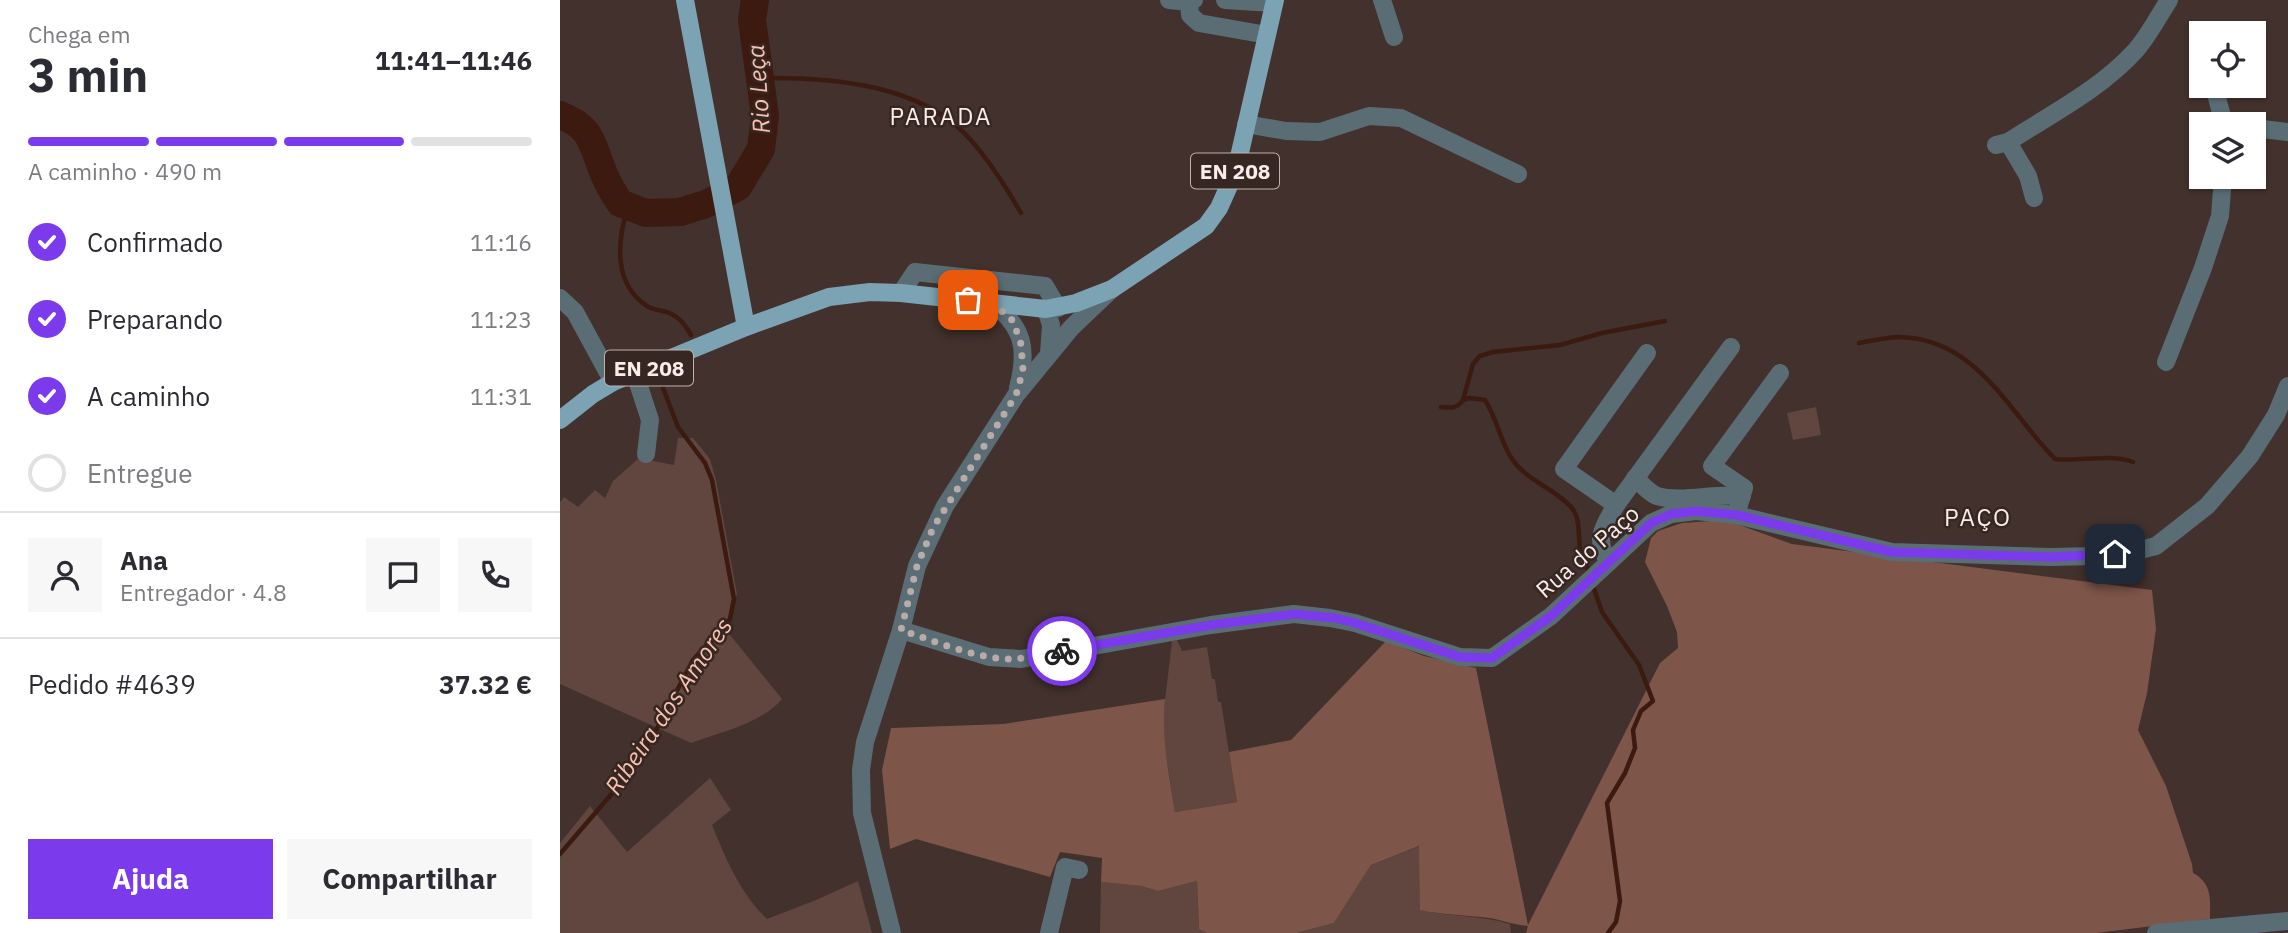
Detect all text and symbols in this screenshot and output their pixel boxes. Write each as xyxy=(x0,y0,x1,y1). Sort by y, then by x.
text: Chega em xyxy=(28,19,130,49)
map controls xyxy=(2189,21,2266,189)
button: locate xyxy=(2189,21,2266,98)
text: 11:41–11:46 xyxy=(375,43,532,77)
water label: Rio Leça xyxy=(739,43,777,135)
text: 3 min xyxy=(28,45,148,105)
district label: PARADA xyxy=(890,100,992,132)
button: layers xyxy=(2189,112,2266,189)
road number: EN 208 xyxy=(1191,154,1279,188)
text: A caminho · 490 m xyxy=(28,156,222,186)
icon: check xyxy=(28,223,66,261)
text: Confirmado xyxy=(87,225,223,259)
text: 11:16 xyxy=(470,227,532,257)
pin xyxy=(938,270,998,330)
icon: bag xyxy=(949,281,987,319)
icon: check xyxy=(28,300,66,338)
text: Preparando xyxy=(87,302,223,336)
text: 11:23 xyxy=(470,304,532,334)
road number: EN 208 xyxy=(605,350,693,386)
icon: check xyxy=(28,377,66,415)
text: A caminho xyxy=(87,379,210,413)
text: 11:31 xyxy=(470,381,532,411)
text: Entregue xyxy=(87,456,192,490)
street label: Rua do Paço xyxy=(1529,498,1645,604)
district label: PAÇO xyxy=(1944,501,2012,533)
pin xyxy=(2085,524,2145,584)
icon: home xyxy=(2096,535,2134,573)
button: person xyxy=(28,538,102,612)
button: chat xyxy=(366,538,440,612)
button: phone xyxy=(458,538,532,612)
text: Ana xyxy=(120,543,168,577)
text: Entregador · 4.8 xyxy=(120,577,287,607)
water label: Ribeira dos Amores xyxy=(597,611,739,801)
courier xyxy=(1027,616,1097,686)
icon: bike xyxy=(1043,632,1081,670)
text: Pedido #4639 xyxy=(28,667,196,701)
text: 37.32 € xyxy=(439,667,532,701)
button: Ajuda xyxy=(28,839,273,919)
button: Compartilhar xyxy=(287,839,532,919)

